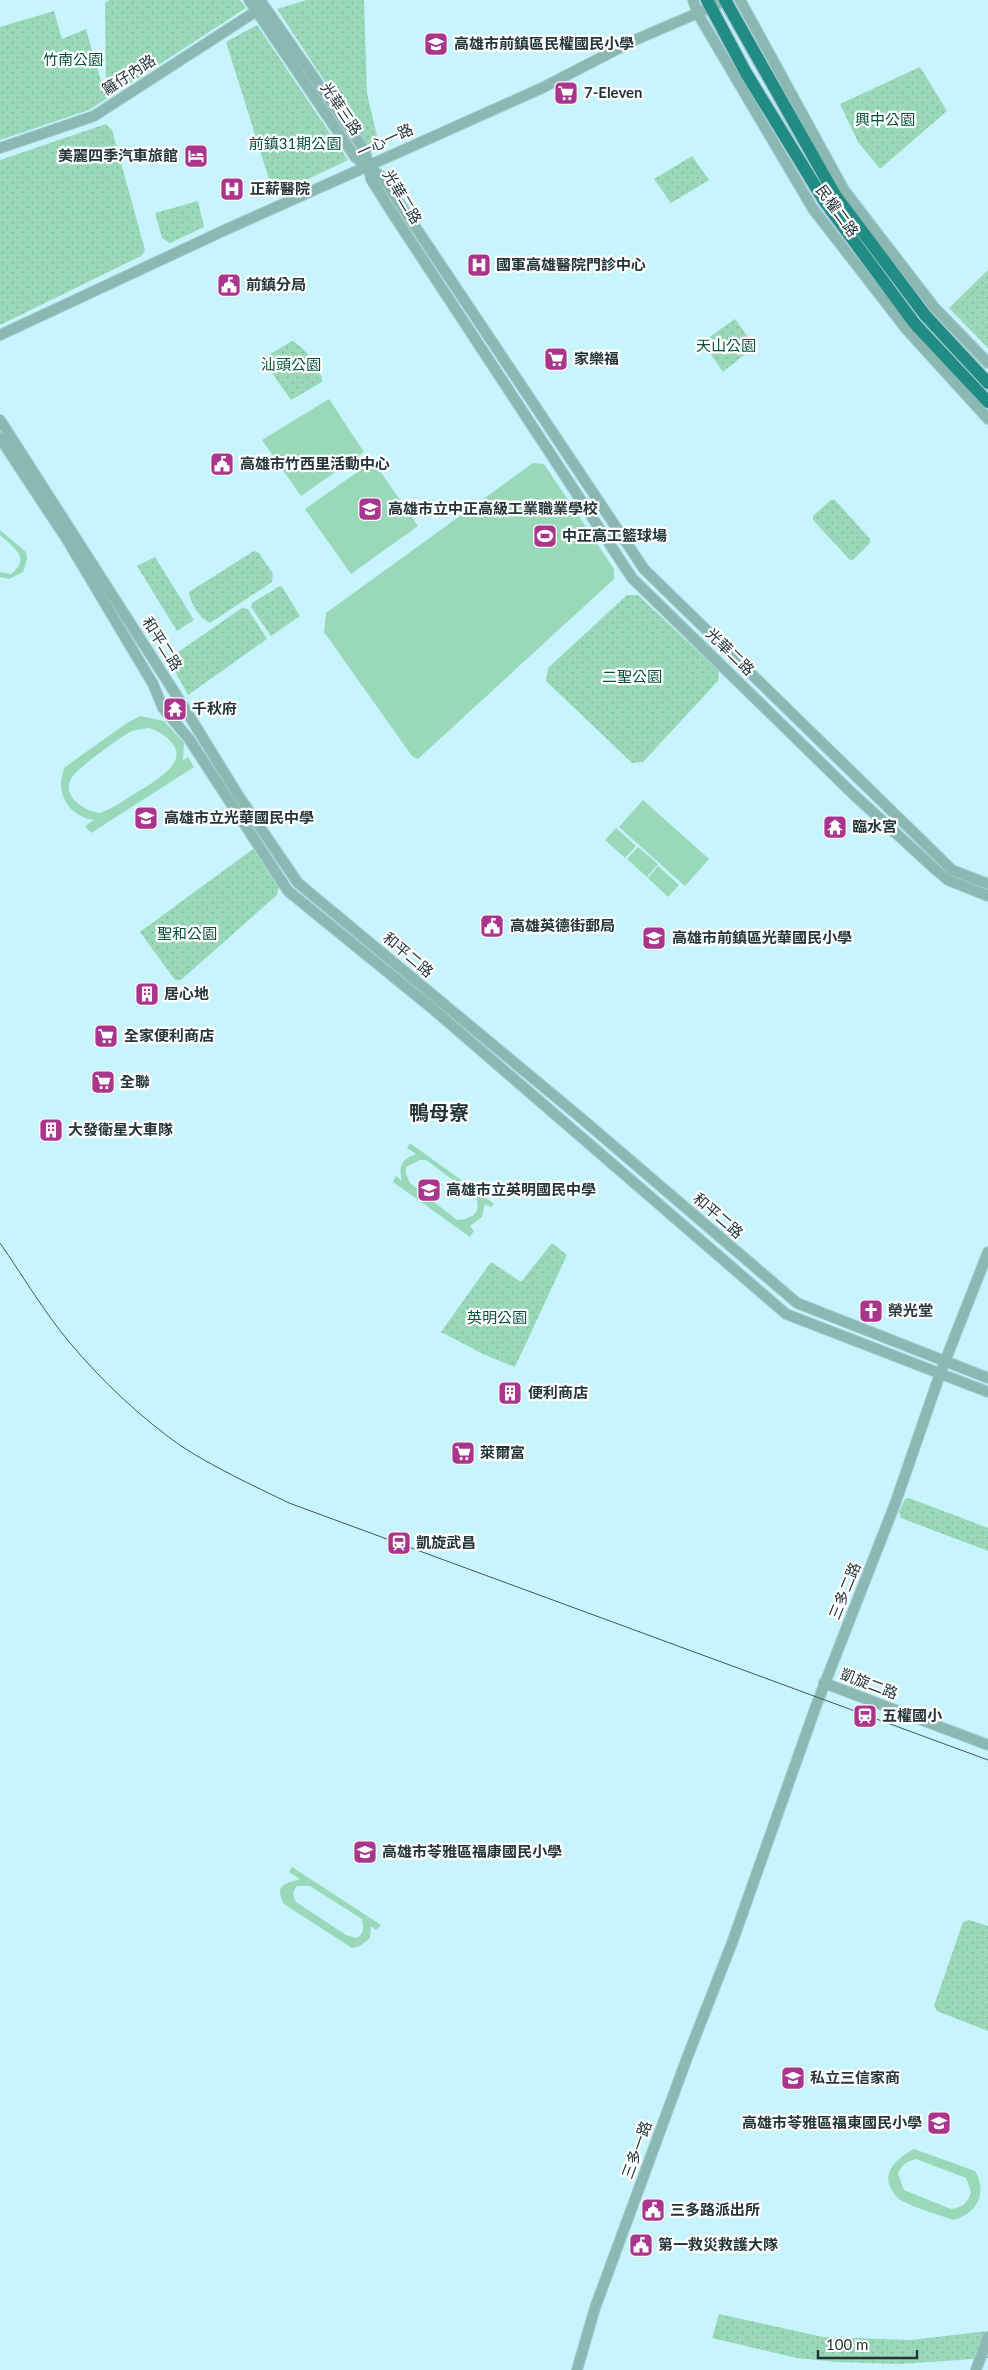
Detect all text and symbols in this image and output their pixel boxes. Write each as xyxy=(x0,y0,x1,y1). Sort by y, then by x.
school or university icon: 高雄市前鎮區民權國民小學 xyxy=(423,31,449,57)
place label: 高雄市前鎮區民權國民小學 xyxy=(454,34,634,52)
park label: 竹南公園 xyxy=(43,50,103,68)
street label: 籬仔內路 xyxy=(98,50,159,98)
street label: 光華三路 xyxy=(318,79,366,138)
supermarket icon: 7-Eleven xyxy=(553,80,579,106)
place label: 7-Eleven xyxy=(584,83,643,101)
park label: 興中公園 xyxy=(855,110,915,128)
street label: 一心一路 xyxy=(354,119,416,161)
park label: 前鎮31期公園 xyxy=(249,134,341,152)
hotel icon: 美麗四季汽車旅館 xyxy=(183,143,209,169)
place label: 美麗四季汽車旅館 xyxy=(58,146,178,164)
street label: 光華二路 xyxy=(380,166,426,227)
hospital icon: 正薪醫院 xyxy=(219,176,245,202)
place label: 正薪醫院 xyxy=(250,179,310,197)
street label: 民權二路 xyxy=(813,181,863,240)
hospital icon: 國軍高雄醫院門診中心 xyxy=(466,252,492,278)
place label: 國軍高雄醫院門診中心 xyxy=(496,255,646,273)
public building icon: 前鎮分局 xyxy=(216,272,242,298)
place label: 前鎮分局 xyxy=(246,275,306,293)
park label: 天山公園 xyxy=(696,336,756,354)
supermarket icon: 家樂福 xyxy=(543,346,569,372)
place label: 家樂福 xyxy=(574,349,619,367)
park label: 汕頭公園 xyxy=(261,355,321,373)
public building icon: 高雄市竹西里活動中心 xyxy=(209,451,235,477)
place label: 高雄市竹西里活動中心 xyxy=(240,454,390,472)
school or university icon: 高雄市立中正高級工業職業學校 xyxy=(357,496,383,522)
place label: 高雄市立中正高級工業職業學校 xyxy=(388,499,598,517)
sports icon: 中正高工籃球場 xyxy=(532,523,558,549)
place label: 中正高工籃球場 xyxy=(562,526,667,544)
street label: 和平二路 xyxy=(139,613,186,674)
street label: 光華二路 xyxy=(703,624,759,679)
park label: 二聖公園 xyxy=(602,667,662,685)
temple icon: 千秋府 xyxy=(162,696,188,722)
place label: 千秋府 xyxy=(192,699,237,717)
school or university icon: 高雄市立光華國民中學 xyxy=(133,805,159,831)
place label: 高雄市立光華國民中學 xyxy=(164,808,314,826)
temple icon: 臨水宮 xyxy=(822,814,848,840)
place label: 臨水宮 xyxy=(852,817,897,835)
public building icon: 高雄英德街郵局 xyxy=(479,913,505,939)
place label: 高雄英德街郵局 xyxy=(510,916,615,934)
park label: 聖和公園 xyxy=(157,924,217,942)
school or university icon: 高雄市前鎮區光華國民小學 xyxy=(641,925,667,951)
street label: 和平二路 xyxy=(380,928,437,980)
place label: 高雄市前鎮區光華國民小學 xyxy=(672,928,852,946)
building icon: 居心地 xyxy=(134,981,160,1007)
place label: 居心地 xyxy=(164,984,209,1002)
supermarket icon: 全家便利商店 xyxy=(93,1023,119,1049)
place label: 全家便利商店 xyxy=(124,1026,214,1044)
supermarket icon: 全聯 xyxy=(90,1069,116,1095)
place label: 全聯 xyxy=(120,1072,150,1090)
district label: 鴨母寮 xyxy=(409,1100,469,1124)
building icon: 大發衛星大車隊 xyxy=(38,1117,64,1143)
place label: 大發衛星大車隊 xyxy=(68,1120,173,1138)
school or university icon: 高雄市立英明國民中學 xyxy=(416,1177,442,1203)
place label: 高雄市立英明國民中學 xyxy=(446,1180,596,1198)
street label: 和平二路 xyxy=(690,1189,747,1242)
church icon: 榮光堂 xyxy=(858,1298,884,1324)
place label: 榮光堂 xyxy=(888,1301,933,1319)
park label: 英明公園 xyxy=(467,1308,527,1326)
building icon: 便利商店 xyxy=(497,1380,523,1406)
place label: 便利商店 xyxy=(528,1383,588,1401)
supermarket icon: 萊爾富 xyxy=(450,1440,476,1466)
place label: 萊爾富 xyxy=(480,1443,525,1461)
station icon: 凱旋武昌 xyxy=(386,1530,412,1556)
place label: 凱旋武昌 xyxy=(416,1533,476,1551)
street label: 三多二路 xyxy=(824,1559,864,1622)
street label: 凱旋二路 xyxy=(838,1664,901,1702)
station icon: 五權國小 xyxy=(852,1703,878,1729)
place label: 五權國小 xyxy=(882,1706,943,1724)
school or university icon: 高雄市苓雅區福康國民小學 xyxy=(352,1839,378,1865)
place label: 高雄市苓雅區福康國民小學 xyxy=(382,1842,562,1860)
school or university icon: 私立三信家商 xyxy=(780,2065,806,2091)
place label: 私立三信家商 xyxy=(810,2068,900,2086)
school or university icon: 高雄市苓雅區福東國民小學 xyxy=(926,2110,952,2136)
place label: 高雄市苓雅區福東國民小學 xyxy=(742,2113,922,2131)
street label: 三多一路 xyxy=(617,2118,655,2181)
public building icon: 三多路派出所 xyxy=(640,2197,666,2223)
place label: 三多路派出所 xyxy=(670,2200,760,2218)
public building icon: 第一救災救護大隊 xyxy=(628,2232,654,2258)
place label: 第一救災救護大隊 xyxy=(658,2235,778,2253)
scale bar xyxy=(818,2328,917,2360)
text: 100 m xyxy=(826,2335,868,2353)

